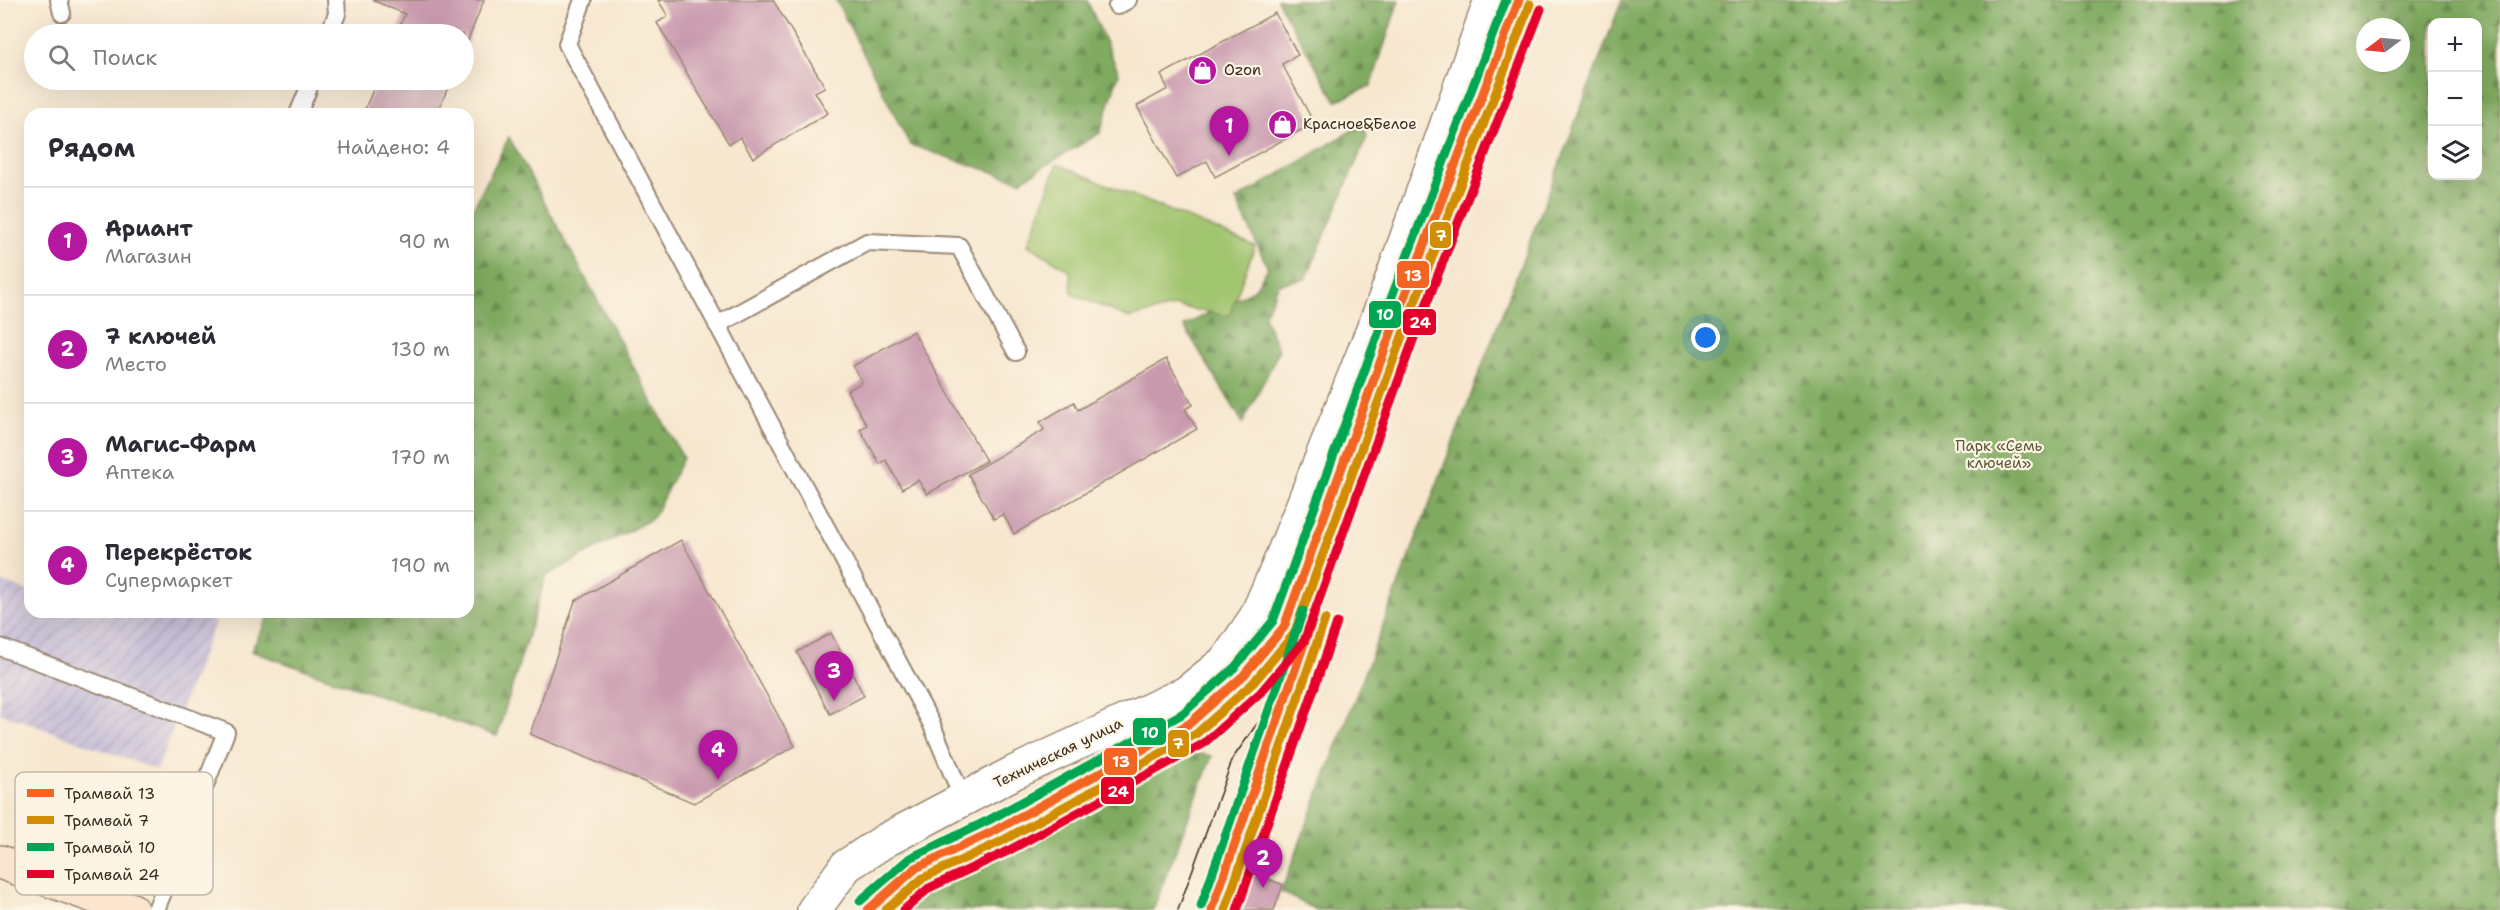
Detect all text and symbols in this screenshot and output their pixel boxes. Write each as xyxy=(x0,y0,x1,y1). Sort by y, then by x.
north arrow xyxy=(2356,18,2410,72)
map controls xyxy=(2428,18,2482,180)
button: + xyxy=(2428,18,2482,72)
search box xyxy=(24,24,474,90)
icon: search xyxy=(45,41,78,74)
text: Поиск xyxy=(93,43,157,72)
shop icon: Ozon xyxy=(1187,54,1219,86)
place label: Ozon xyxy=(1224,60,1261,80)
button: − xyxy=(2428,72,2482,126)
pin: 1 xyxy=(1210,106,1248,156)
shop icon: Красное&Белое xyxy=(1266,108,1298,140)
place label: Красное&Белое xyxy=(1303,114,1417,134)
button: layers xyxy=(2428,126,2482,180)
text: Рядом xyxy=(48,130,135,165)
text: Найдено: 4 xyxy=(337,134,450,160)
text: Ариант xyxy=(105,214,193,243)
line badge: 7 xyxy=(1429,221,1452,249)
text: 7 xyxy=(1435,225,1447,246)
text: 1 xyxy=(63,228,72,254)
text: 90 m xyxy=(398,228,450,254)
text: Магазин xyxy=(105,243,192,269)
line badge: 13 xyxy=(1396,260,1430,289)
text: 13 xyxy=(1404,265,1422,286)
line badge: 10 xyxy=(1368,300,1402,329)
text: 10 xyxy=(1376,304,1394,325)
line badge: 24 xyxy=(1402,308,1437,336)
text: 24 xyxy=(1409,312,1431,333)
text: 7 ключей xyxy=(105,322,216,351)
your location xyxy=(1691,323,1720,352)
text: 2 xyxy=(61,336,75,362)
text: 130 m xyxy=(391,336,450,362)
text: Место xyxy=(105,351,167,377)
text: Магис-Фарм xyxy=(105,430,256,459)
park label: Парк «Семь ключей» xyxy=(1956,436,2043,473)
text: 3 xyxy=(61,444,75,470)
text: 170 m xyxy=(391,444,450,470)
text: Аптека xyxy=(105,459,174,485)
text: Перекрёсток xyxy=(105,538,252,567)
text: 4 xyxy=(61,552,75,578)
text: 190 m xyxy=(391,552,450,578)
text: Супермаркет xyxy=(105,567,232,593)
pin: 3 xyxy=(814,652,854,701)
street label: Техническая улица xyxy=(990,713,1126,793)
line badge: 10 xyxy=(1132,717,1167,746)
text: 10 xyxy=(1141,722,1159,743)
line badge: 7 xyxy=(1167,729,1190,758)
pin: 4 xyxy=(698,730,738,780)
text: 7 xyxy=(1172,733,1184,754)
line badge: 13 xyxy=(1103,747,1138,776)
text: 13 xyxy=(1112,751,1130,772)
legend xyxy=(15,772,213,895)
line badge: 24 xyxy=(1100,776,1135,805)
text: 24 xyxy=(1107,781,1129,802)
text: Трамвай 13 xyxy=(64,783,155,804)
text: Трамвай 7 xyxy=(64,810,149,831)
text: Трамвай 10 xyxy=(64,837,156,858)
pin: 2 xyxy=(1244,838,1282,888)
text: Трамвай 24 xyxy=(64,864,159,885)

